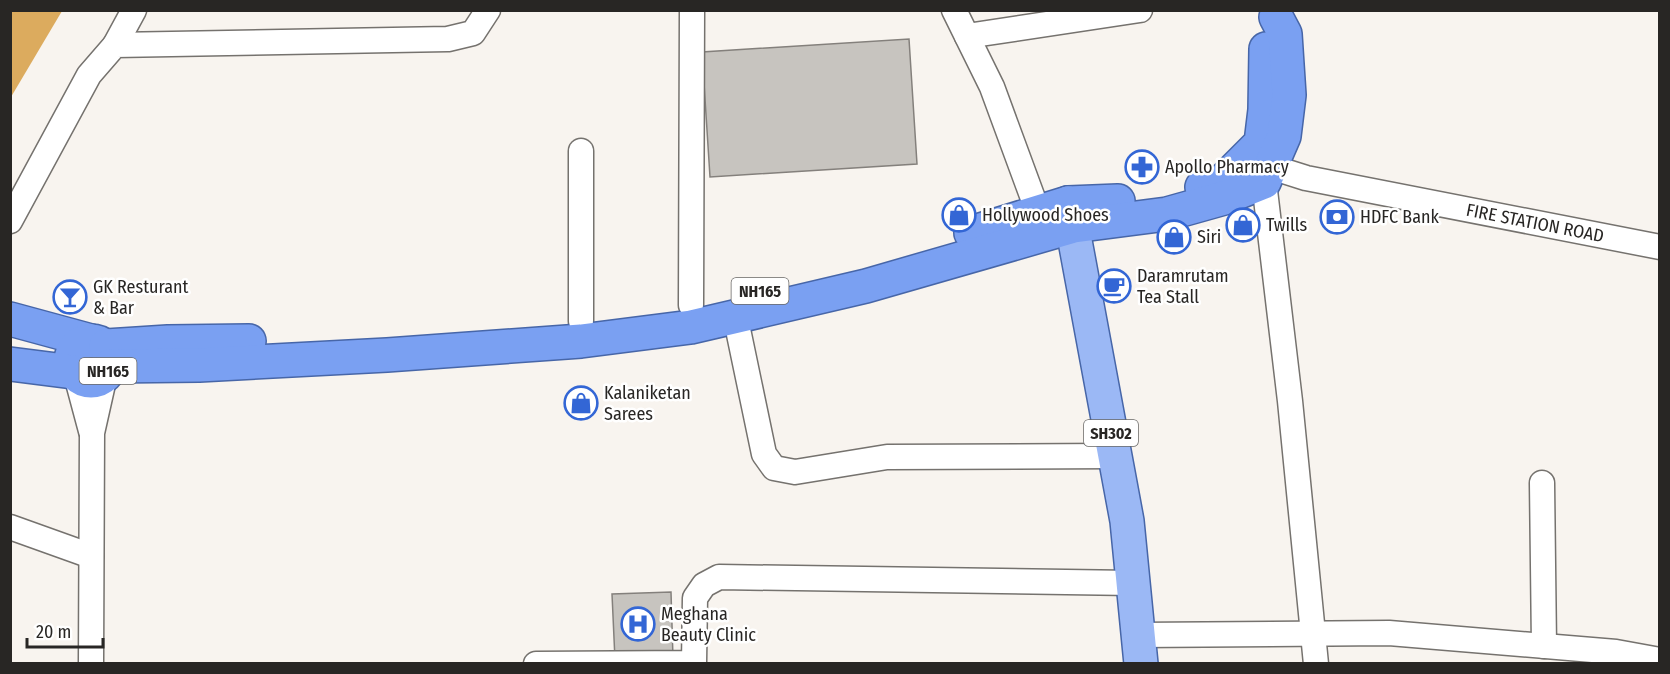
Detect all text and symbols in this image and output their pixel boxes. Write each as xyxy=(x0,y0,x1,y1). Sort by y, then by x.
pharmacy icon: Apollo Pharmacy xyxy=(1124,149,1160,185)
place label: Apollo Pharmacy xyxy=(1165,156,1289,178)
shop icon: Hollywood Shoes xyxy=(941,197,977,233)
bank icon: HDFC Bank xyxy=(1319,199,1355,235)
street label: FIRE STATION ROAD xyxy=(1464,199,1606,247)
place label: Hollywood Shoes xyxy=(982,204,1109,226)
place label: HDFC Bank xyxy=(1360,206,1439,228)
shop icon: Twills xyxy=(1225,207,1261,243)
place label: Twills xyxy=(1266,214,1308,236)
shop icon: Siri xyxy=(1156,219,1192,255)
place label: Siri xyxy=(1197,226,1221,248)
place label: Daramrutam Tea Stall xyxy=(1137,265,1229,308)
cafe icon: Daramrutam Tea Stall xyxy=(1096,268,1132,304)
place label: GK Resturant & Bar xyxy=(93,276,189,319)
road number: NH165 xyxy=(732,278,789,304)
bar icon: GK Resturant & Bar xyxy=(52,279,88,315)
road number: NH165 xyxy=(80,358,136,384)
place label: Kalaniketan Sarees xyxy=(604,382,691,425)
shop icon: Kalaniketan Sarees xyxy=(563,385,599,421)
road number: SH302 xyxy=(1084,420,1138,446)
place label: Meghana Beauty Clinic xyxy=(661,603,756,646)
hospital icon: Meghana Beauty Clinic xyxy=(620,606,656,642)
scale bar xyxy=(27,611,104,649)
text: 20 m xyxy=(36,621,71,643)

